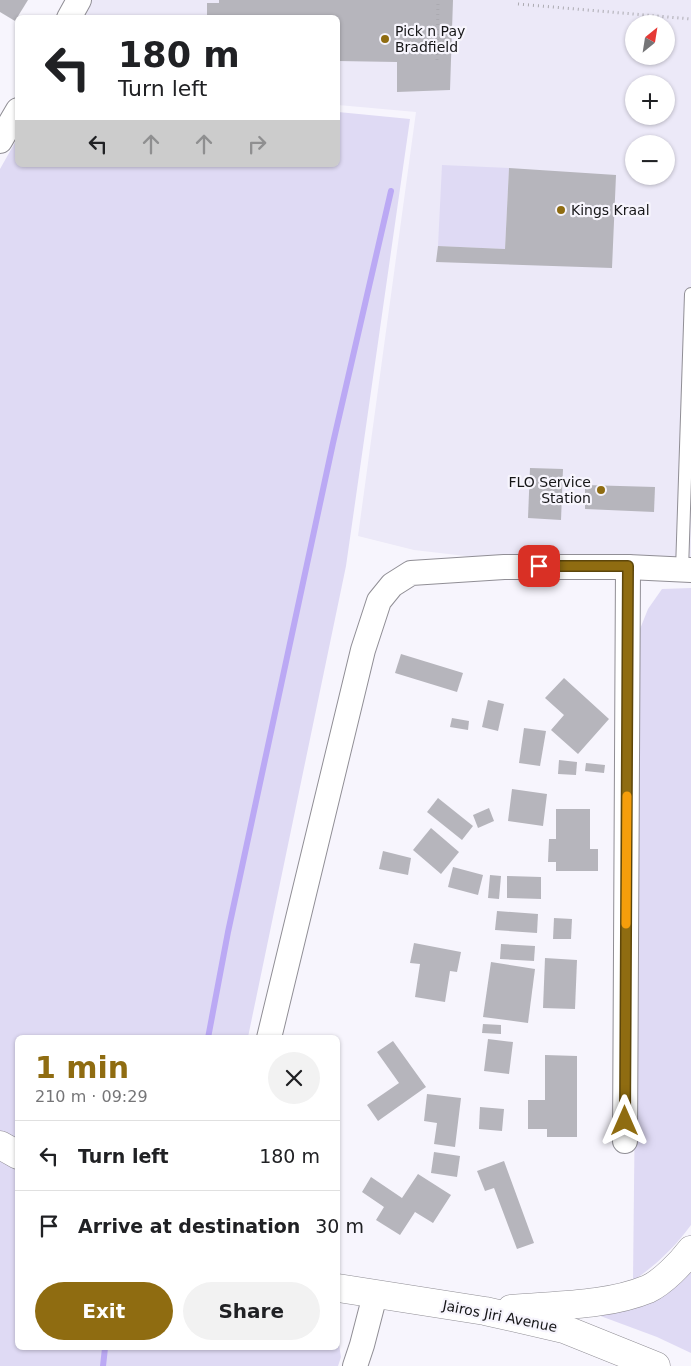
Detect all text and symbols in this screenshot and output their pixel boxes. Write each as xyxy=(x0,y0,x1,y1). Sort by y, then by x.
north arrow xyxy=(625,15,675,65)
map controls xyxy=(625,15,675,185)
place label: Pick n Pay Bradfield xyxy=(395,23,465,55)
marker: Pick n Pay Bradfield xyxy=(379,33,391,45)
icon: left xyxy=(35,35,100,100)
text: 180 m xyxy=(118,35,240,75)
button: + xyxy=(625,75,675,125)
text: Turn left xyxy=(118,76,207,101)
icon: left xyxy=(84,130,112,158)
icon: ahead xyxy=(137,130,165,158)
icon: ahead xyxy=(190,130,218,158)
icon: right xyxy=(243,130,271,158)
button: − xyxy=(625,135,675,185)
place label: Kings Kraal xyxy=(571,202,650,218)
marker: Kings Kraal xyxy=(555,204,567,216)
place label: FLO Service Station xyxy=(508,474,591,506)
marker: FLO Service Station xyxy=(595,484,607,496)
pin xyxy=(518,545,560,587)
icon: arrive xyxy=(525,552,553,580)
text: 1 min xyxy=(35,1050,129,1085)
button: close xyxy=(268,1052,320,1104)
text: 210 m · 09:29 xyxy=(35,1087,148,1106)
position arrow xyxy=(598,1094,650,1146)
icon: left xyxy=(35,1142,63,1170)
text: Turn left xyxy=(78,1145,169,1167)
text: 180 m xyxy=(259,1145,320,1167)
icon: arrive xyxy=(35,1212,63,1240)
text: Arrive at destination xyxy=(78,1215,300,1237)
text: 30 m xyxy=(315,1215,364,1237)
button: Exit xyxy=(35,1282,173,1340)
button: Share xyxy=(183,1282,320,1340)
street label: Jairos Jiri Avenue xyxy=(440,1297,559,1335)

